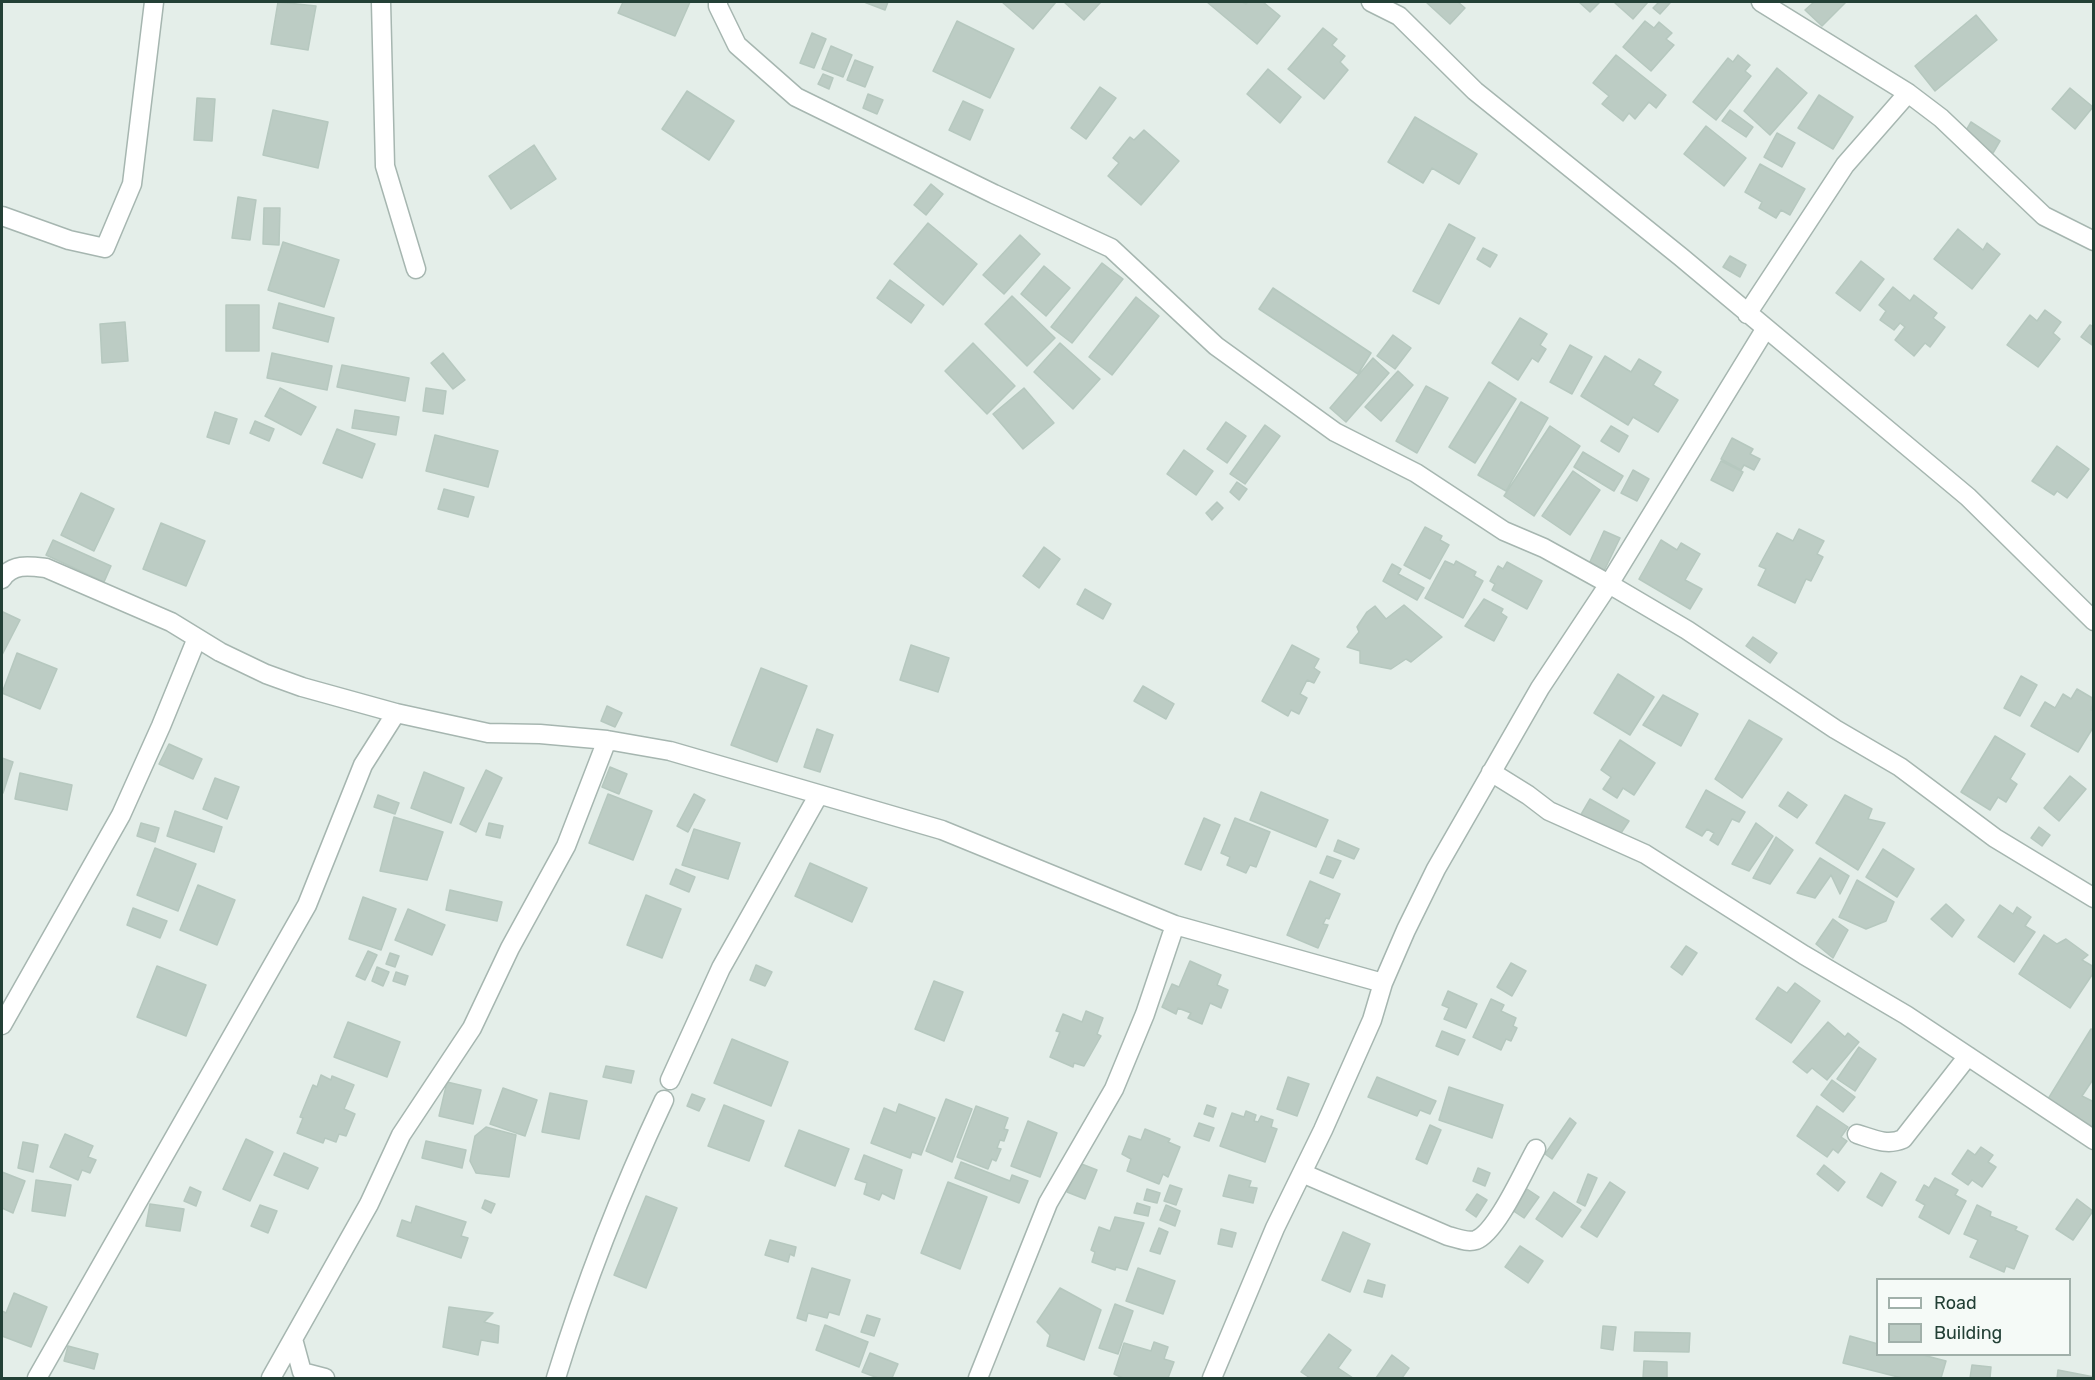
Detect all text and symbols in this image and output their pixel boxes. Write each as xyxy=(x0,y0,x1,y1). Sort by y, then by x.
legend xyxy=(1876,1278,2071,1356)
text: Road xyxy=(1934,1292,1977,1314)
text: Building xyxy=(1934,1322,2002,1344)

